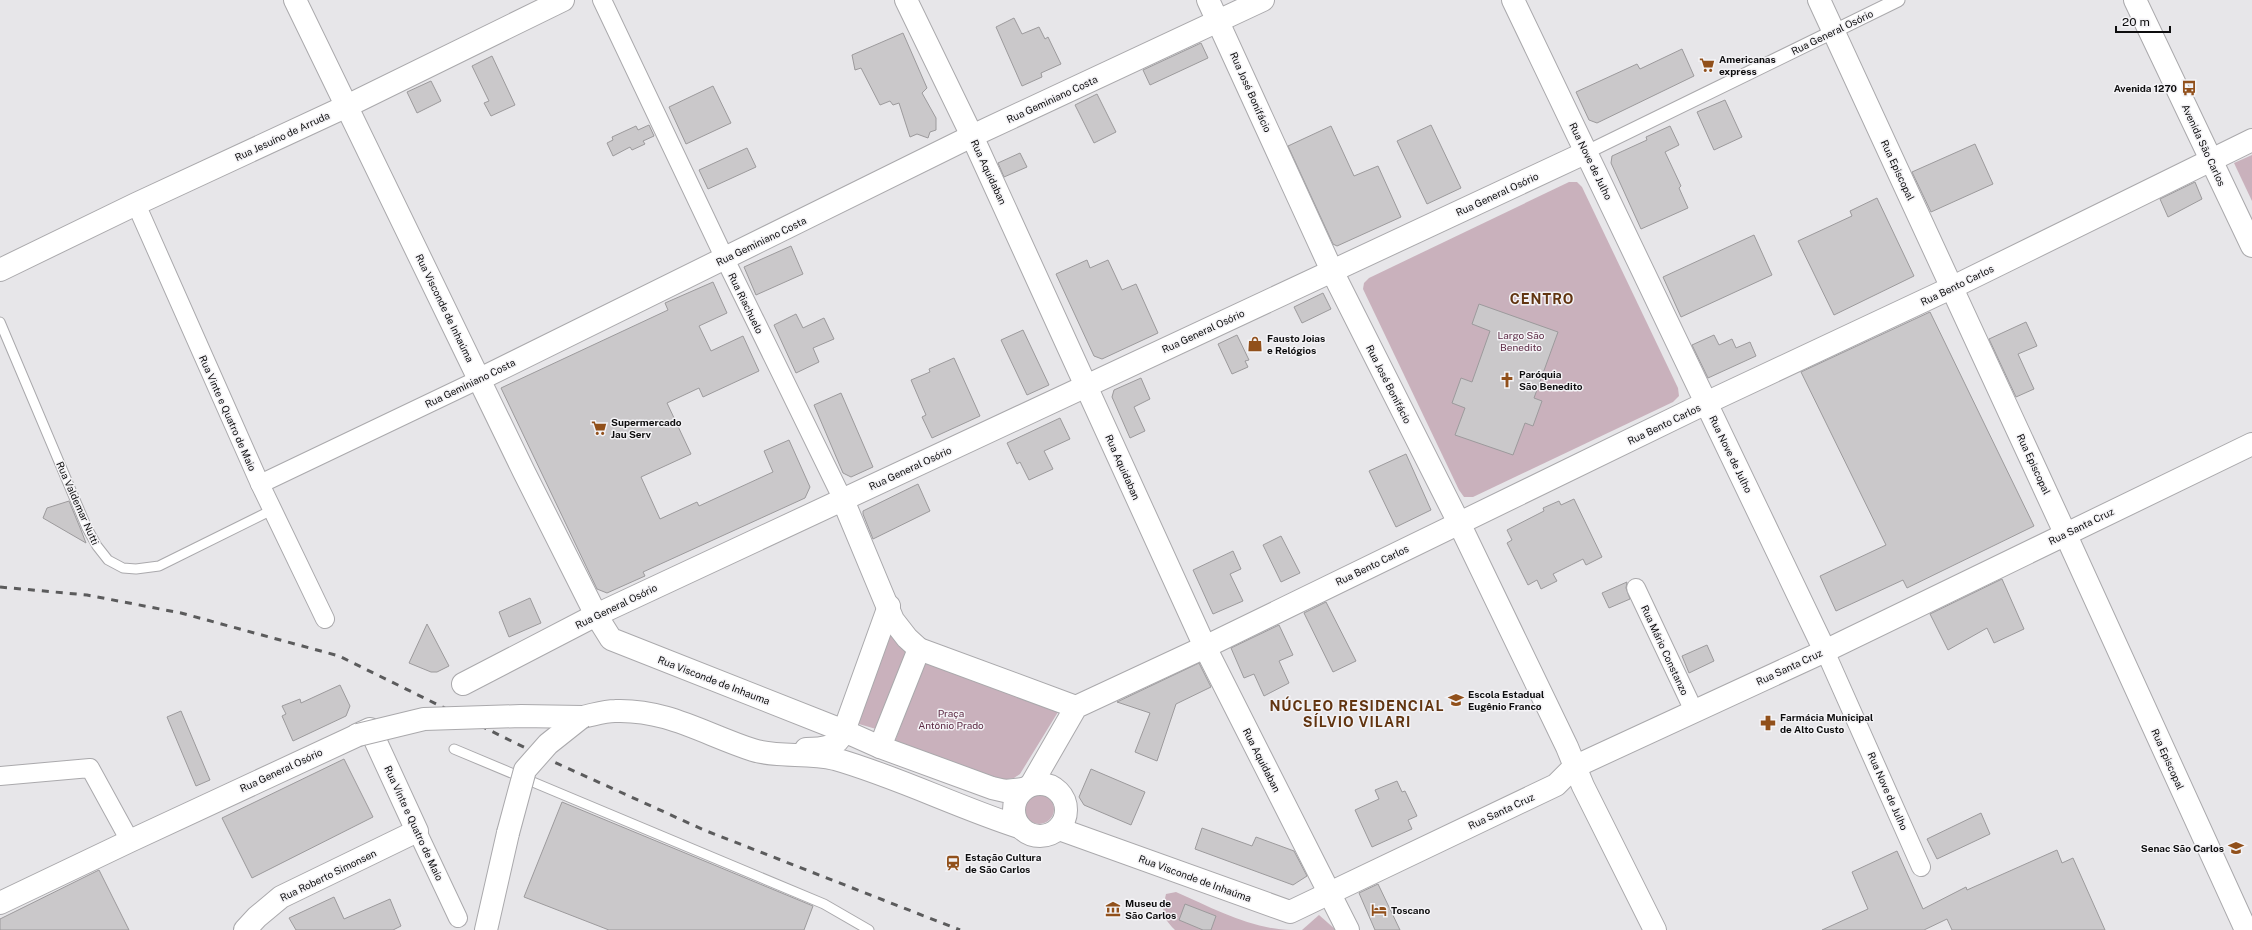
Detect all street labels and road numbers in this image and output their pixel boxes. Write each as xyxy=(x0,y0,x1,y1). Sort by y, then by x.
street label: Rua General Osório xyxy=(1789,7,1875,57)
street label: Rua José Bonifácio xyxy=(1228,50,1274,134)
street label: Rua Geminiano Costa xyxy=(1005,73,1099,125)
street label: Avenida São Carlos xyxy=(2180,102,2228,188)
street label: Rua Jesuíno de Arruda xyxy=(233,109,331,163)
street label: Rua Nove de Julho xyxy=(1567,120,1615,202)
street label: Rua Aquidaban xyxy=(969,138,1009,207)
street label: Rua Episcopal xyxy=(1879,138,1917,202)
street label: Rua General Osório xyxy=(1454,169,1540,218)
street label: Rua Geminiano Costa xyxy=(714,214,808,268)
street label: Rua Visconde de Inhaúma xyxy=(414,252,476,364)
street label: Rua Bento Carlos xyxy=(1918,262,1996,308)
street label: Rua Riachuelo xyxy=(726,271,766,336)
street label: Rua General Osório xyxy=(1160,306,1246,355)
street label: Rua José Bonifácio xyxy=(1364,343,1414,426)
street label: Rua Vinte e Quatro de Maio xyxy=(197,353,259,473)
street label: Rua Geminiano Costa xyxy=(423,356,517,410)
street label: Rua Bento Carlos xyxy=(1625,401,1703,447)
street label: Rua Nove de Julho xyxy=(1707,413,1755,495)
street label: Rua Aquidaban xyxy=(1103,432,1143,502)
street label: Rua Episcopal xyxy=(2015,432,2053,496)
street label: Rua General Osório xyxy=(867,443,953,492)
street label: Rua Valdemar Nutti xyxy=(54,459,102,547)
street label: Rua Santa Cruz xyxy=(2046,505,2116,547)
street label: Rua Bento Carlos xyxy=(1333,542,1411,588)
street label: Rua General Osório xyxy=(573,581,659,631)
street label: Rua Mário Constanzo xyxy=(1639,603,1691,697)
street label: Rua Santa Cruz xyxy=(1754,646,1824,688)
street label: Rua Visconde de Inhauma xyxy=(656,653,772,707)
street label: Rua Aquidaban xyxy=(1241,726,1283,794)
street label: Rua Episcopal xyxy=(2149,727,2187,791)
street label: Rua General Osório xyxy=(238,745,324,794)
street label: Rua Nove de Julho xyxy=(1865,750,1911,832)
street label: Rua Vinte e Quatro de Maio xyxy=(382,764,446,883)
street label: Rua Santa Cruz xyxy=(1466,790,1536,832)
street label: Rua Roberto Simonsen xyxy=(278,846,378,904)
street label: Rua Visconde de Inhaúma xyxy=(1137,852,1253,904)

